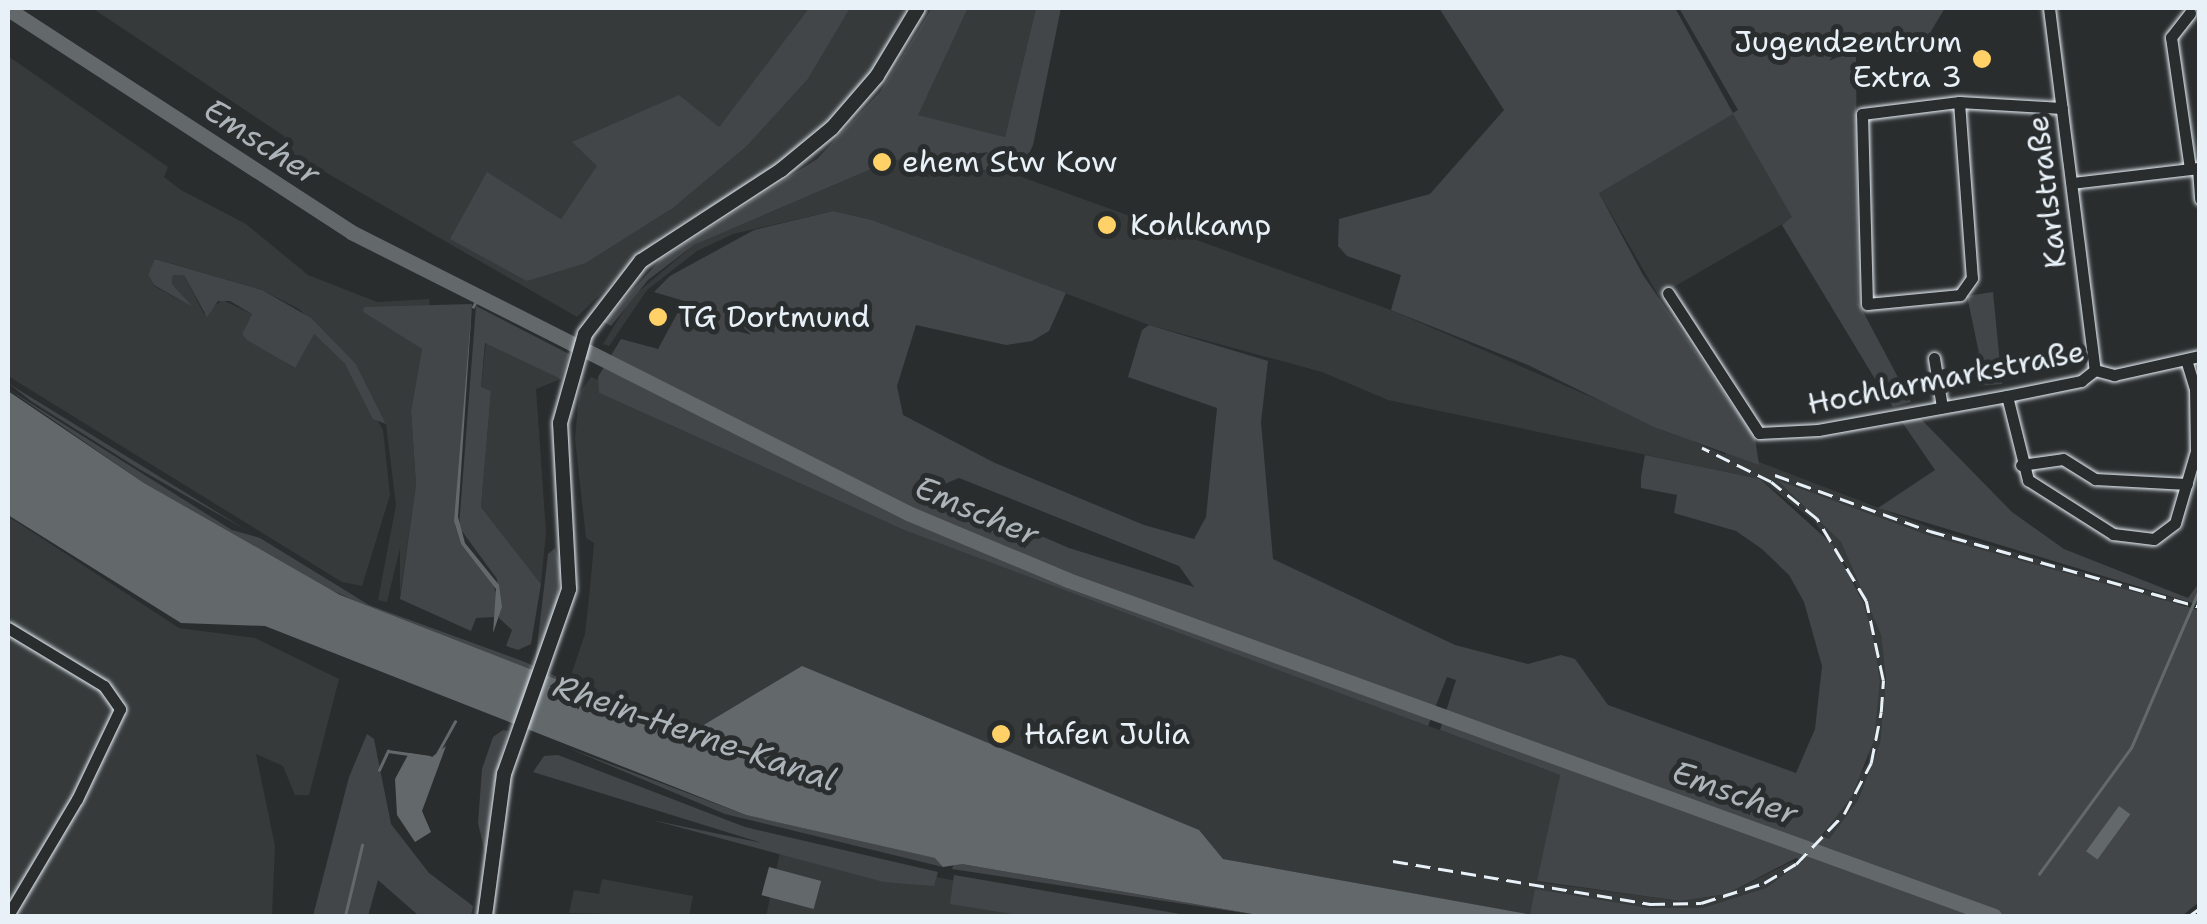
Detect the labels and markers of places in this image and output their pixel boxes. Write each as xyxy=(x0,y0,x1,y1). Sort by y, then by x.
place label: Jugendzentrum Extra 3 xyxy=(1734,24,1962,94)
marker: Jugendzentrum Extra 3 xyxy=(1971,48,1993,70)
place label: ehem Stw Kow xyxy=(902,144,1117,180)
marker: ehem Stw Kow xyxy=(871,151,893,173)
place label: Kohlkamp xyxy=(1130,207,1271,243)
marker: Kohlkamp xyxy=(1094,212,1120,238)
place label: TG Dortmund xyxy=(678,299,870,335)
marker: TG Dortmund xyxy=(647,306,669,328)
place label: Hafen Julia xyxy=(1024,716,1190,752)
marker: Hafen Julia xyxy=(988,721,1014,747)

